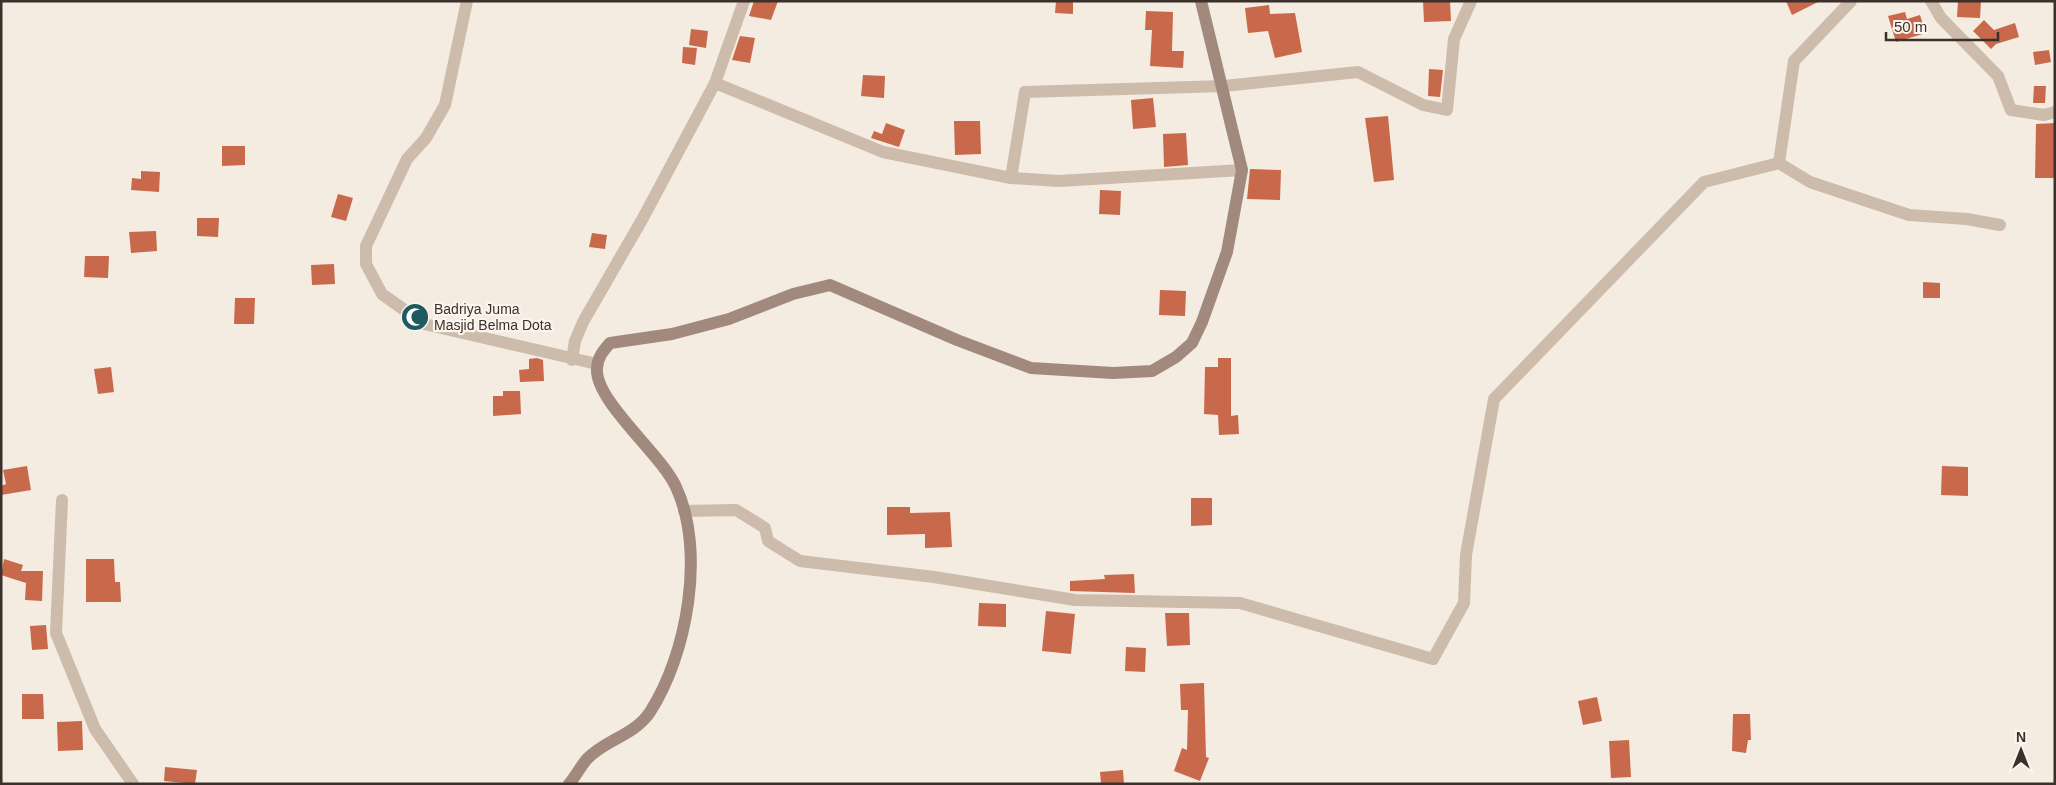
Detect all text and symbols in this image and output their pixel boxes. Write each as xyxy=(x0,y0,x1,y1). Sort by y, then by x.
scale bar xyxy=(1886,10,1998,42)
text: 50 m xyxy=(1894,18,1927,35)
place label: Badriya Juma Masjid Belma Dota xyxy=(434,301,552,333)
mosque icon: Badriya Juma Masjid Belma Dota xyxy=(400,302,430,332)
north arrow xyxy=(1996,725,2046,775)
text: N xyxy=(2016,729,2026,745)

